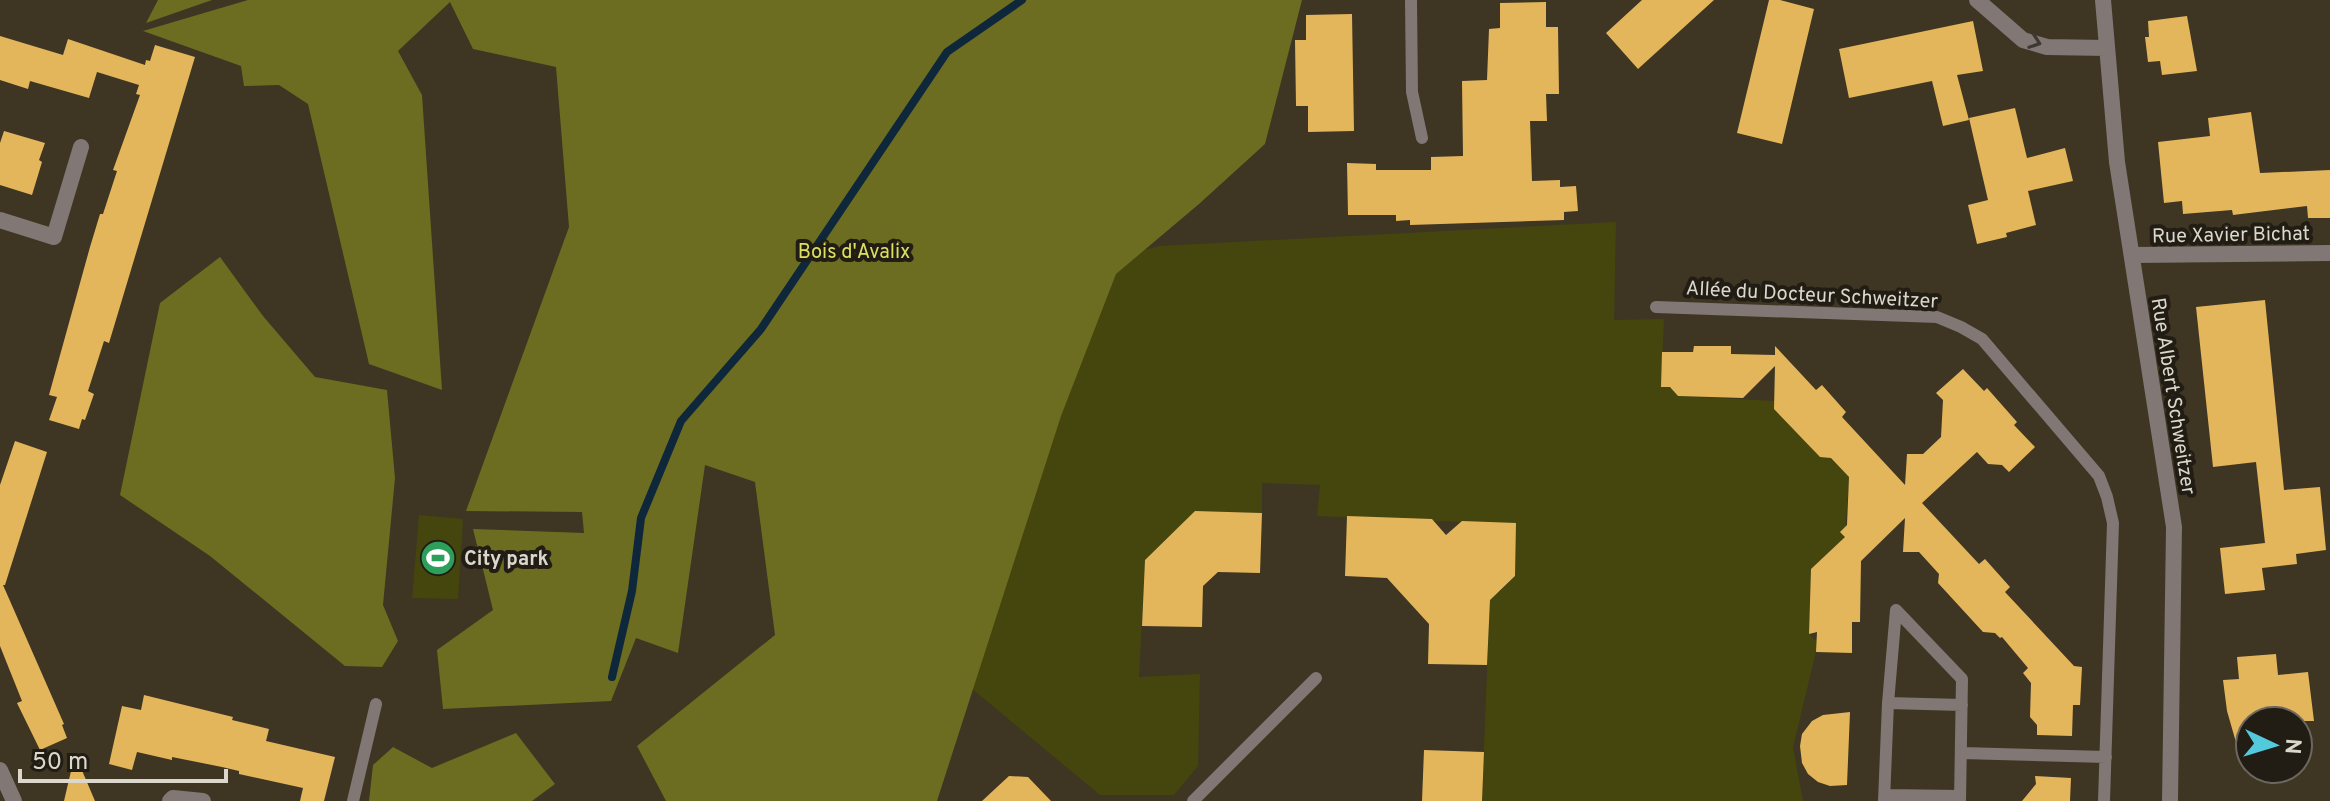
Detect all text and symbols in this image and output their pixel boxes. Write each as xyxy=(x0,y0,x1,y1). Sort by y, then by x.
one-way arrow xyxy=(2027,33,2041,49)
street label: Rue Xavier Bichat xyxy=(2152,222,2310,250)
park label: Bois d'Avalix xyxy=(798,240,910,266)
street label: Allée du Docteur Schweitzer xyxy=(1685,276,1939,316)
street label: Rue Albert Schweitzer xyxy=(2144,296,2200,497)
sports icon: City park xyxy=(419,539,457,577)
place label: City park xyxy=(464,547,549,573)
north arrow xyxy=(2234,705,2314,785)
scale bar xyxy=(20,733,226,783)
text: N xyxy=(2277,737,2305,755)
text: 50 m xyxy=(32,748,88,778)

